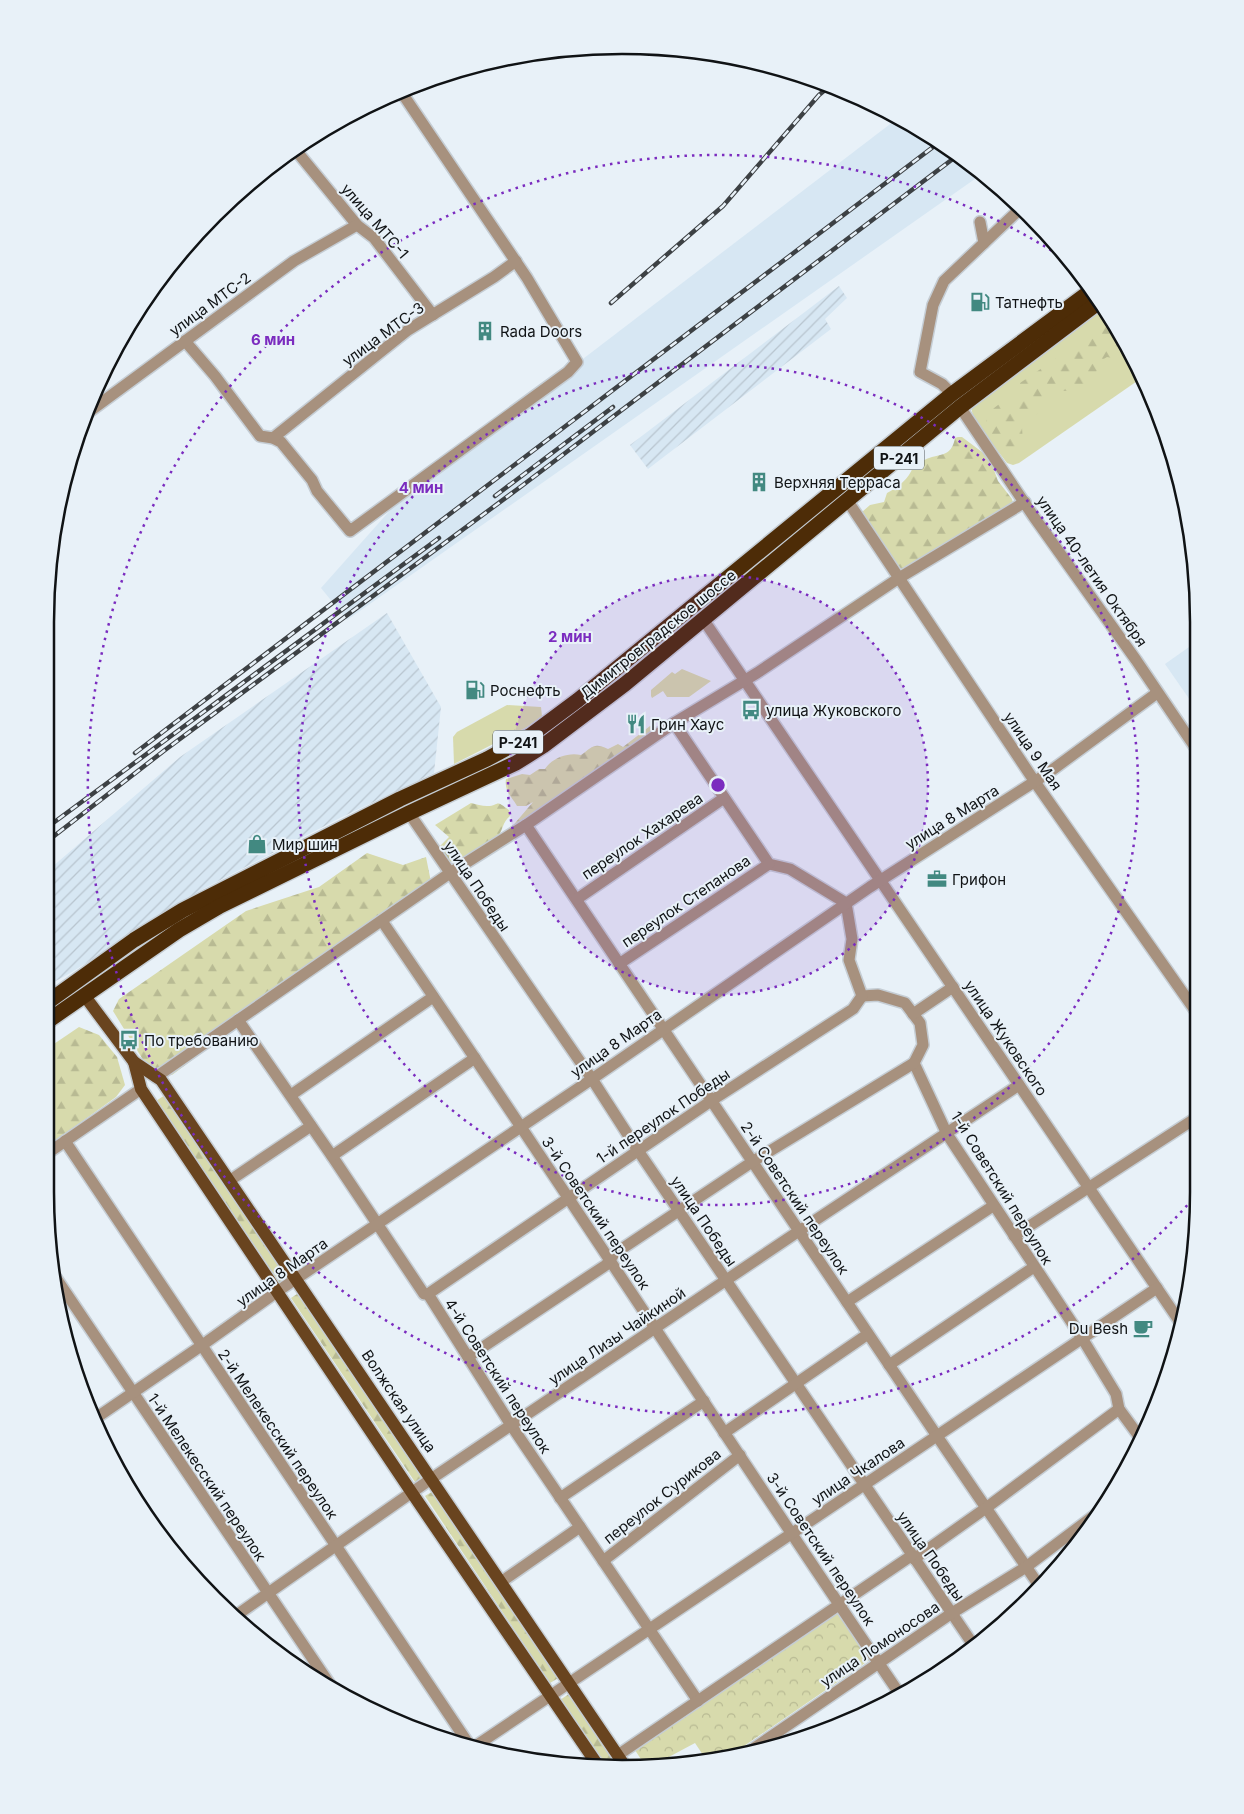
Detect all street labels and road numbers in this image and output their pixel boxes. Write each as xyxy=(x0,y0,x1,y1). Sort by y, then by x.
street label: улица МТС-1 xyxy=(337,179,413,263)
street label: улица МТС-2 xyxy=(166,268,254,340)
street label: улица МТС-3 xyxy=(338,298,428,370)
road number: Р-241 xyxy=(874,446,924,469)
street label: улица 40-летия Октября xyxy=(1033,492,1151,650)
street label: Димитровградское шоссе xyxy=(576,565,740,703)
street label: улица 9 Мая xyxy=(1000,708,1066,794)
road number: Р-241 xyxy=(493,730,543,754)
street label: улица 8 Марта xyxy=(902,781,1002,853)
street label: переулок Хахарева xyxy=(578,788,706,884)
street label: улица Победы xyxy=(440,837,514,935)
street label: переулок Степанова xyxy=(618,851,754,951)
street label: улица Жуковского xyxy=(960,976,1052,1100)
street label: улица 8 Марта xyxy=(567,1005,665,1081)
street label: 1-й переулок Победы xyxy=(593,1064,733,1168)
street label: 1-й Советский переулок xyxy=(947,1108,1057,1268)
street label: 2-й Советский переулок xyxy=(737,1118,853,1278)
street label: 3-й Советский переулок xyxy=(538,1133,654,1293)
street label: улица Победы xyxy=(667,1172,741,1270)
street label: улица 8 Марта xyxy=(233,1234,331,1310)
street label: улица Лизы Чайкиной xyxy=(545,1283,689,1389)
street label: 4-й Советский переулок xyxy=(441,1295,555,1457)
street label: 2-й Мелекесский переулок xyxy=(214,1345,342,1523)
street label: Волжская улица xyxy=(358,1346,440,1456)
street label: 1-й Мелекесский переулок xyxy=(144,1390,270,1564)
street label: улица Чкалова xyxy=(808,1433,908,1509)
street label: переулок Сурикова xyxy=(599,1444,725,1548)
street label: 3-й Советский переулок xyxy=(763,1469,879,1629)
street label: улица Победы xyxy=(893,1508,969,1604)
street label: улица Ломоносова xyxy=(817,1597,943,1691)

